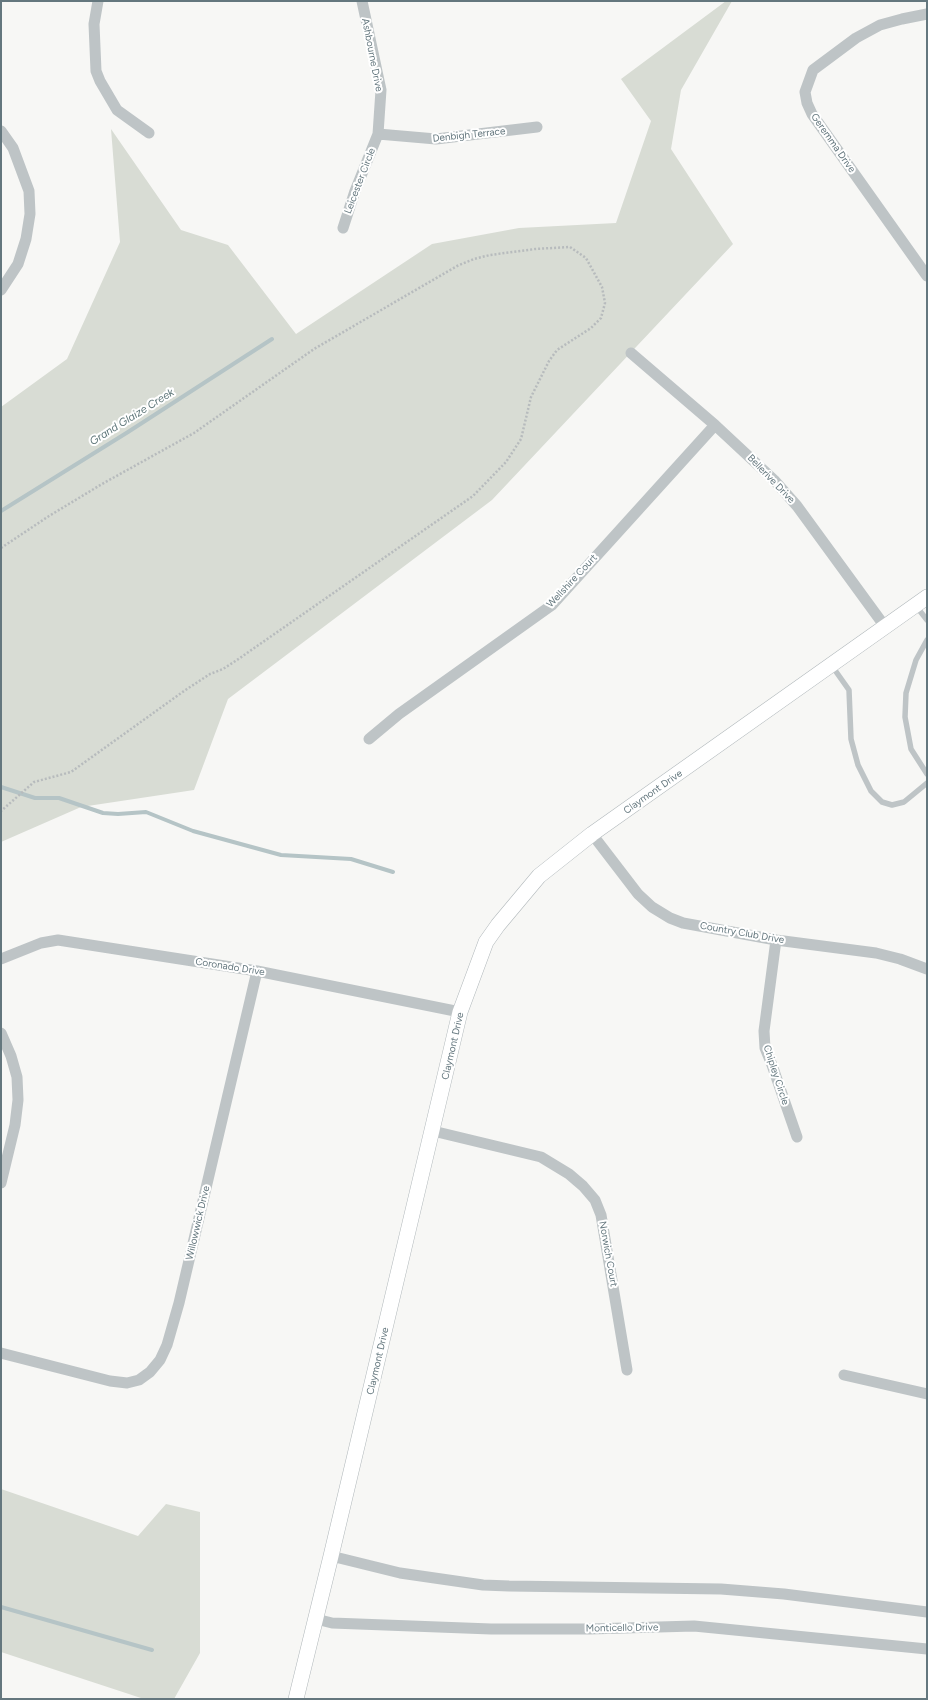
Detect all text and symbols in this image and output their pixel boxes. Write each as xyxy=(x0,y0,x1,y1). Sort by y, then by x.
street label: Ashbourne Drive xyxy=(359,17,385,93)
street label: Geremma Drive xyxy=(808,111,858,175)
street label: Denbigh Terrace xyxy=(432,125,506,145)
street label: Leicester Circle xyxy=(342,146,378,216)
water label: Grand Glaize Creek xyxy=(87,386,177,448)
street label: Bellerive Drive xyxy=(745,452,797,506)
street label: Wellshire Court xyxy=(544,552,600,610)
street label: Claymont Drive xyxy=(621,767,685,817)
street label: Country Club Drive xyxy=(699,920,785,946)
street label: Coronado Drive xyxy=(194,956,266,978)
street label: Claymont Drive xyxy=(439,1011,467,1081)
street label: Chipley Circle xyxy=(761,1044,791,1106)
street label: Willowwick Drive xyxy=(184,1185,212,1261)
street label: Norwich Court xyxy=(596,1220,620,1288)
street label: Claymont Drive xyxy=(364,1326,392,1396)
street label: Monticello Drive xyxy=(586,1621,658,1635)

